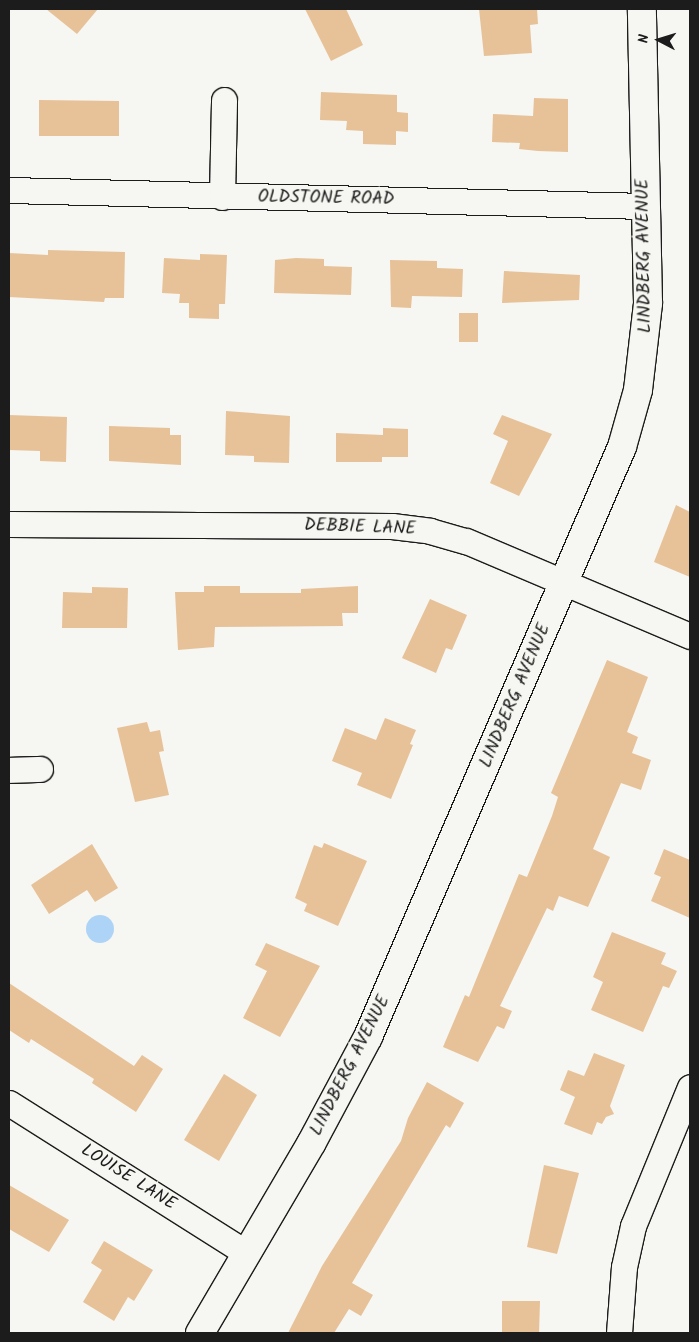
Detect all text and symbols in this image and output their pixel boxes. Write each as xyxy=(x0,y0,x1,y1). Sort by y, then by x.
north arrow xyxy=(634,15,684,65)
text: N xyxy=(633,33,655,44)
street label: LINDBERG AVENUE xyxy=(633,179,657,333)
street label: OLDSTONE ROAD xyxy=(257,187,395,211)
street label: DEBBIE LANE xyxy=(304,515,416,541)
street label: LINDBERG AVENUE xyxy=(476,621,556,771)
street label: LINDBERG AVENUE xyxy=(306,992,396,1140)
street label: LOUISE LANE xyxy=(76,1140,180,1216)

